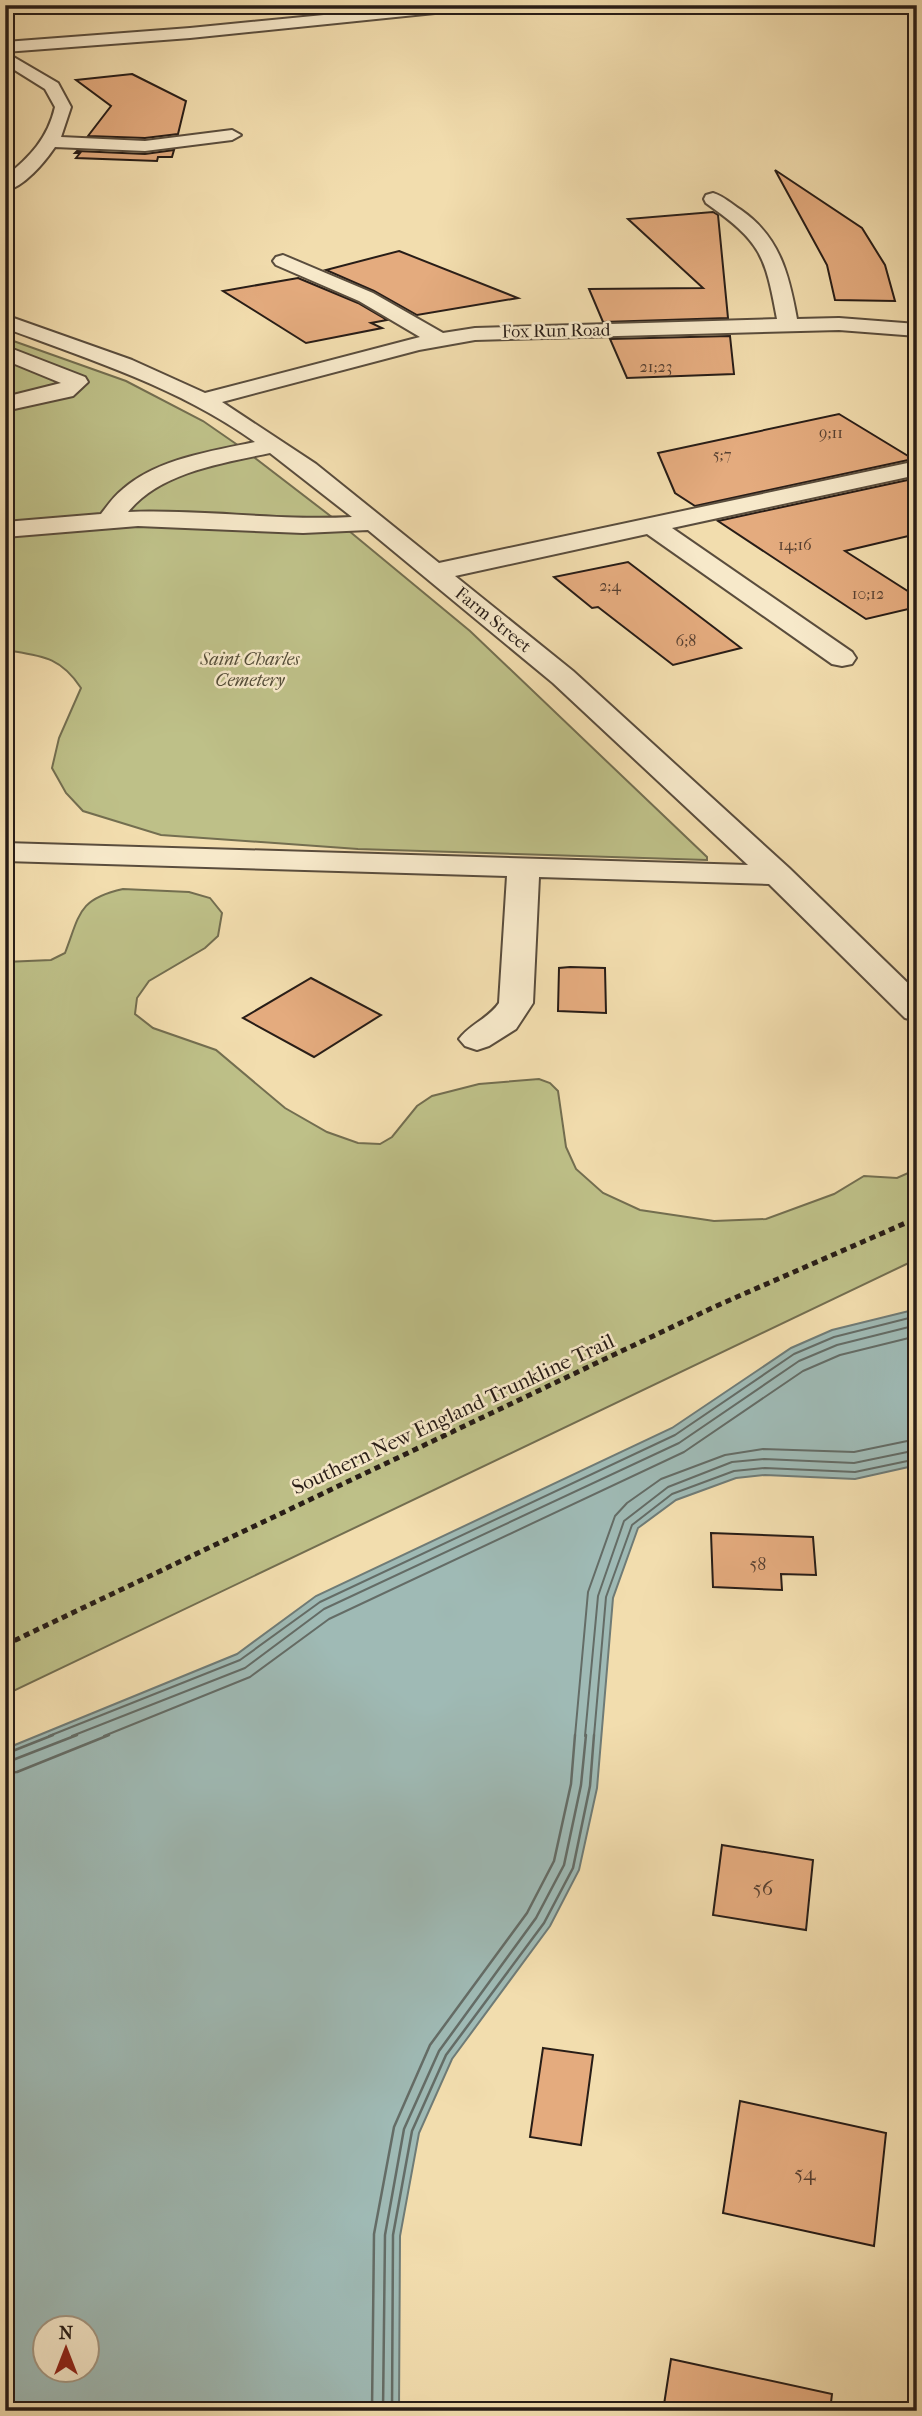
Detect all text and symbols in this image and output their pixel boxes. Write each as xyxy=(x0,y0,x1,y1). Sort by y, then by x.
street label: Fox Run Road xyxy=(501,320,611,342)
house number: 21;23 xyxy=(640,357,672,376)
house number: 9;11 xyxy=(819,423,843,442)
house number: 5;7 xyxy=(713,445,732,464)
house number: 14;16 xyxy=(778,535,812,554)
house number: 2;4 xyxy=(599,576,621,595)
street label: Farm Street xyxy=(451,583,536,657)
house number: 10;12 xyxy=(852,584,884,603)
house number: 6;8 xyxy=(676,631,696,650)
park label: Saint Charles Cemetery xyxy=(199,649,300,691)
street label: Southern New England Trunkline Trail xyxy=(288,1328,618,1499)
house number: 58 xyxy=(750,1554,766,1575)
house number: 56 xyxy=(753,1876,774,1900)
house number: 54 xyxy=(794,2161,816,2185)
north arrow xyxy=(32,2314,102,2384)
text: N xyxy=(59,2322,74,2344)

